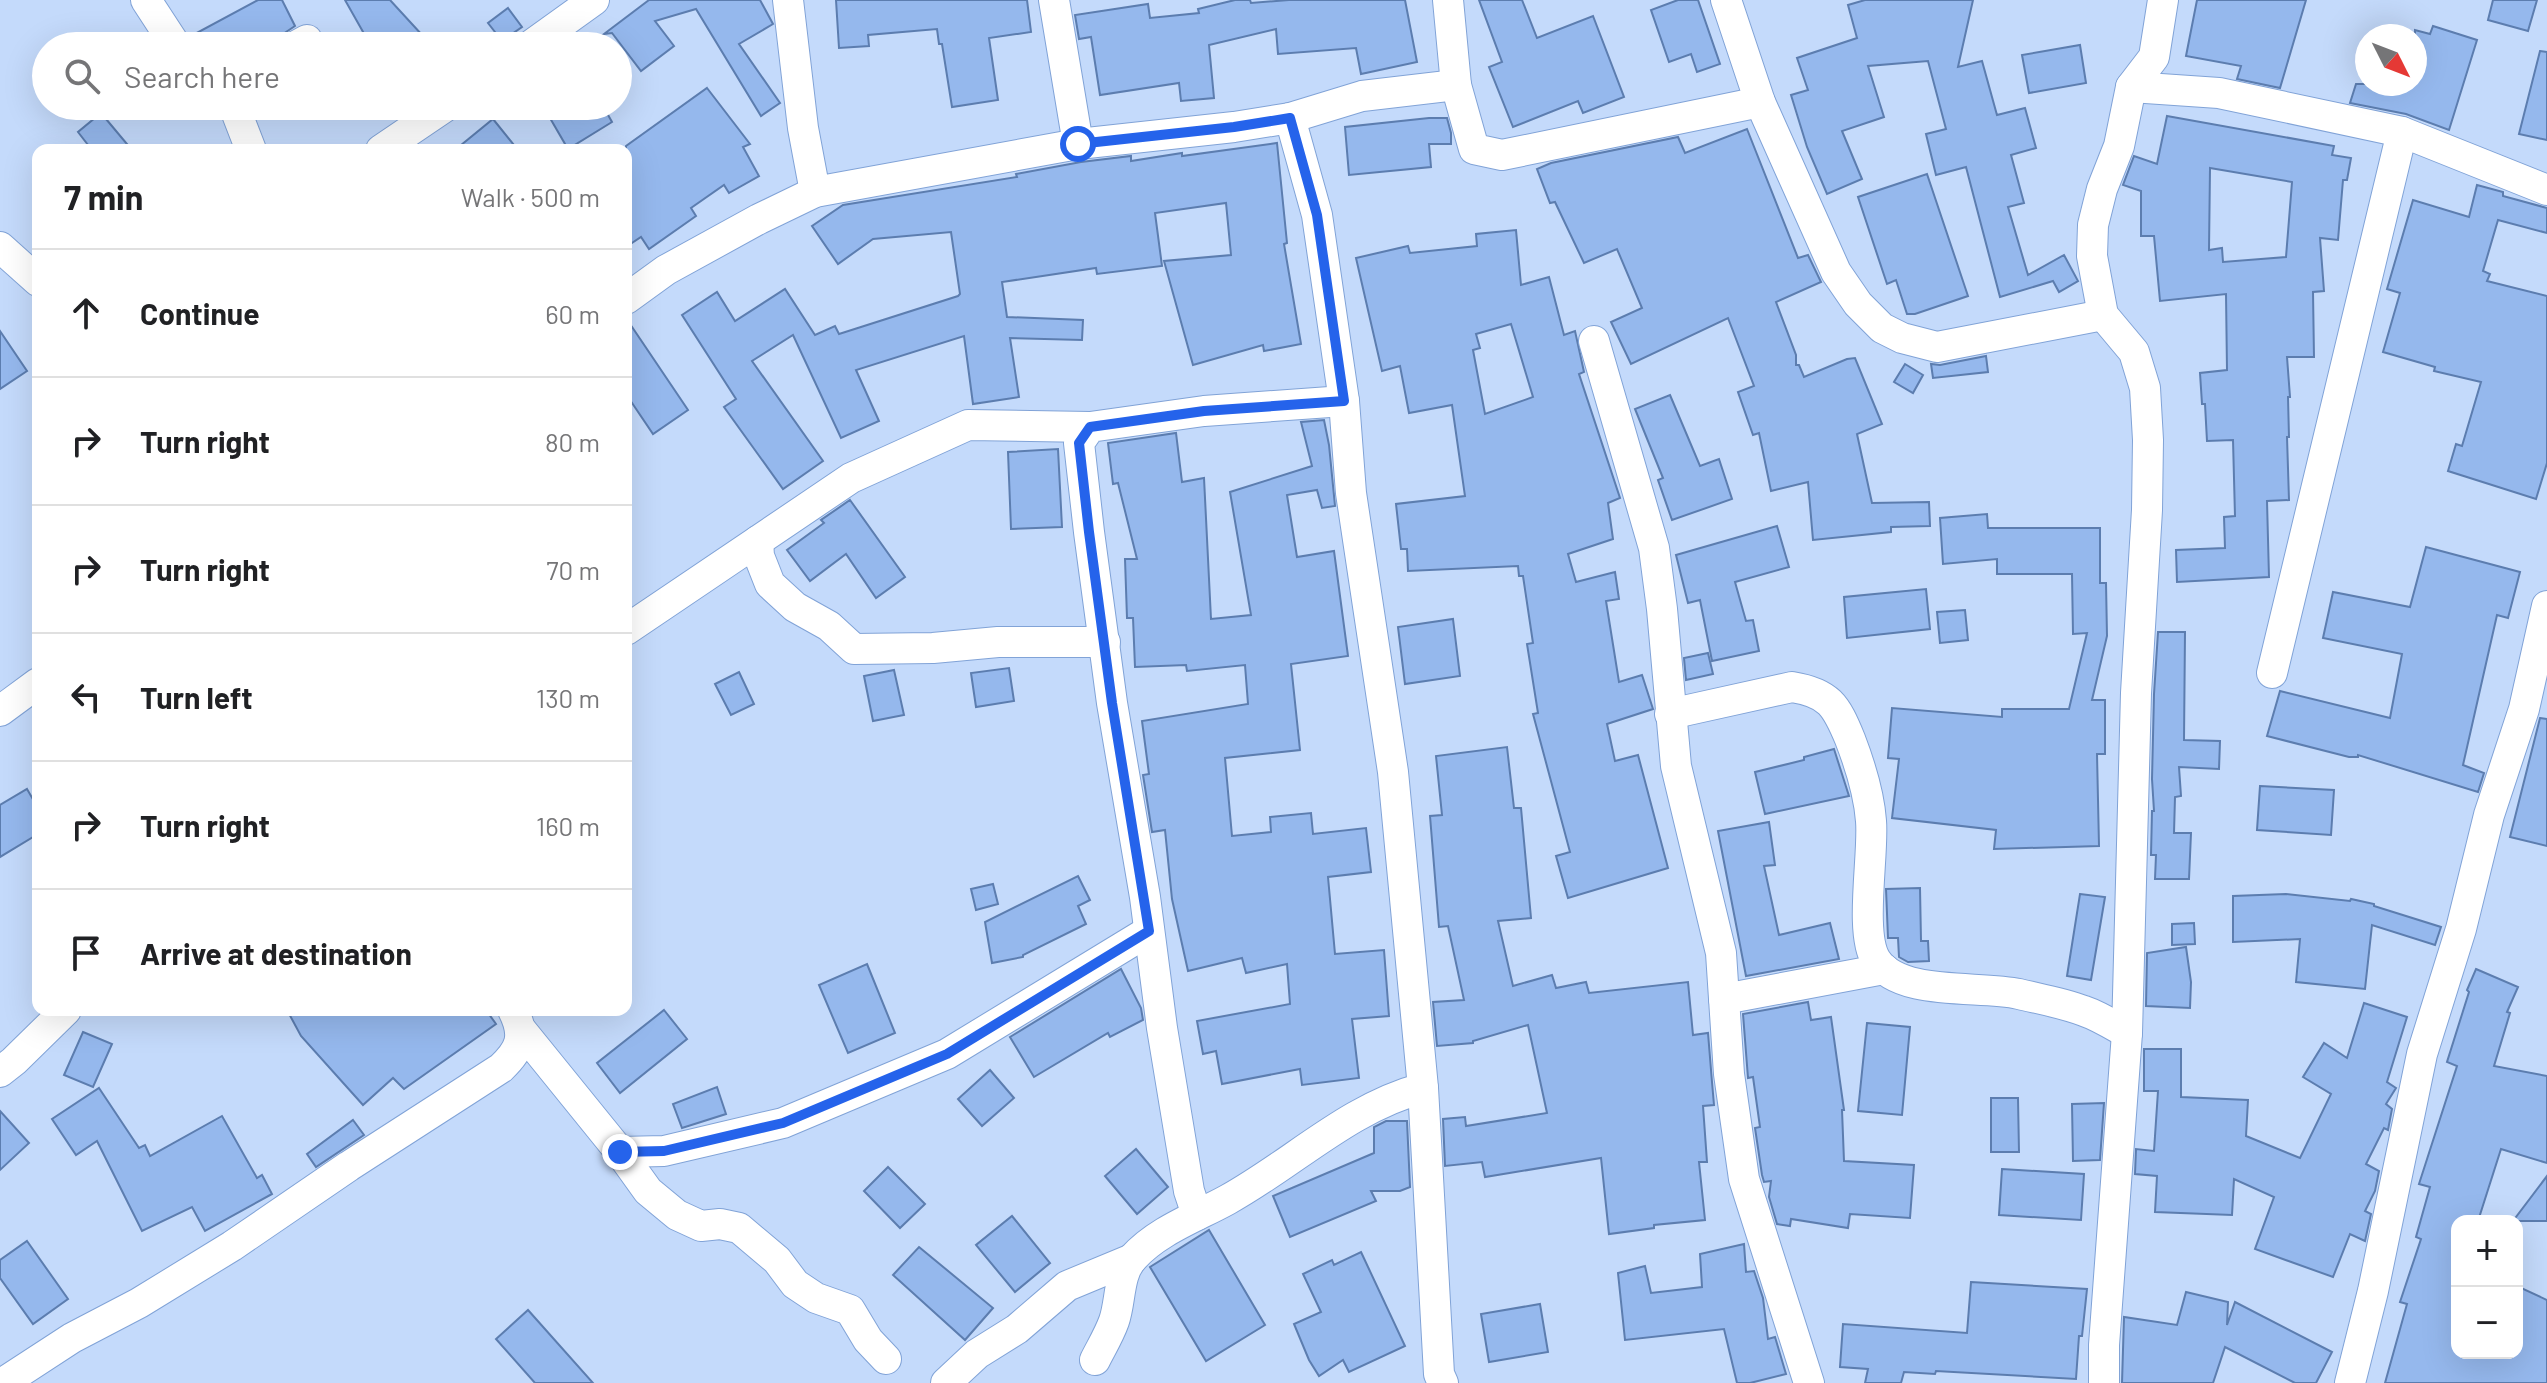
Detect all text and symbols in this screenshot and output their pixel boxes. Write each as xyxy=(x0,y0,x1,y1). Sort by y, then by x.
north arrow xyxy=(2355,24,2427,96)
search box xyxy=(32,32,632,120)
icon: search xyxy=(60,54,104,98)
text: Search here xyxy=(124,58,280,94)
route start xyxy=(1060,126,1096,162)
text: 7 min xyxy=(64,176,143,217)
text: Walk · 500 m xyxy=(461,181,600,212)
icon: ahead xyxy=(64,291,108,335)
text: Continue xyxy=(140,295,260,331)
text: 60 m xyxy=(545,298,600,329)
icon: right xyxy=(64,419,108,463)
text: Turn right xyxy=(140,423,270,459)
text: 80 m xyxy=(545,426,600,457)
icon: right xyxy=(64,547,108,591)
text: Turn right xyxy=(140,551,270,587)
text: 70 m xyxy=(546,554,600,585)
icon: left xyxy=(64,675,108,719)
text: Turn left xyxy=(140,679,253,715)
text: 130 m xyxy=(536,682,600,713)
icon: right xyxy=(64,803,108,847)
text: Turn right xyxy=(140,807,270,843)
text: 160 m xyxy=(536,810,600,841)
icon: arrive xyxy=(64,931,108,975)
text: Arrive at destination xyxy=(140,935,412,971)
route end xyxy=(602,1134,638,1170)
map controls xyxy=(2451,1215,2523,1359)
button: + xyxy=(2451,1215,2523,1287)
button: − xyxy=(2451,1287,2523,1359)

